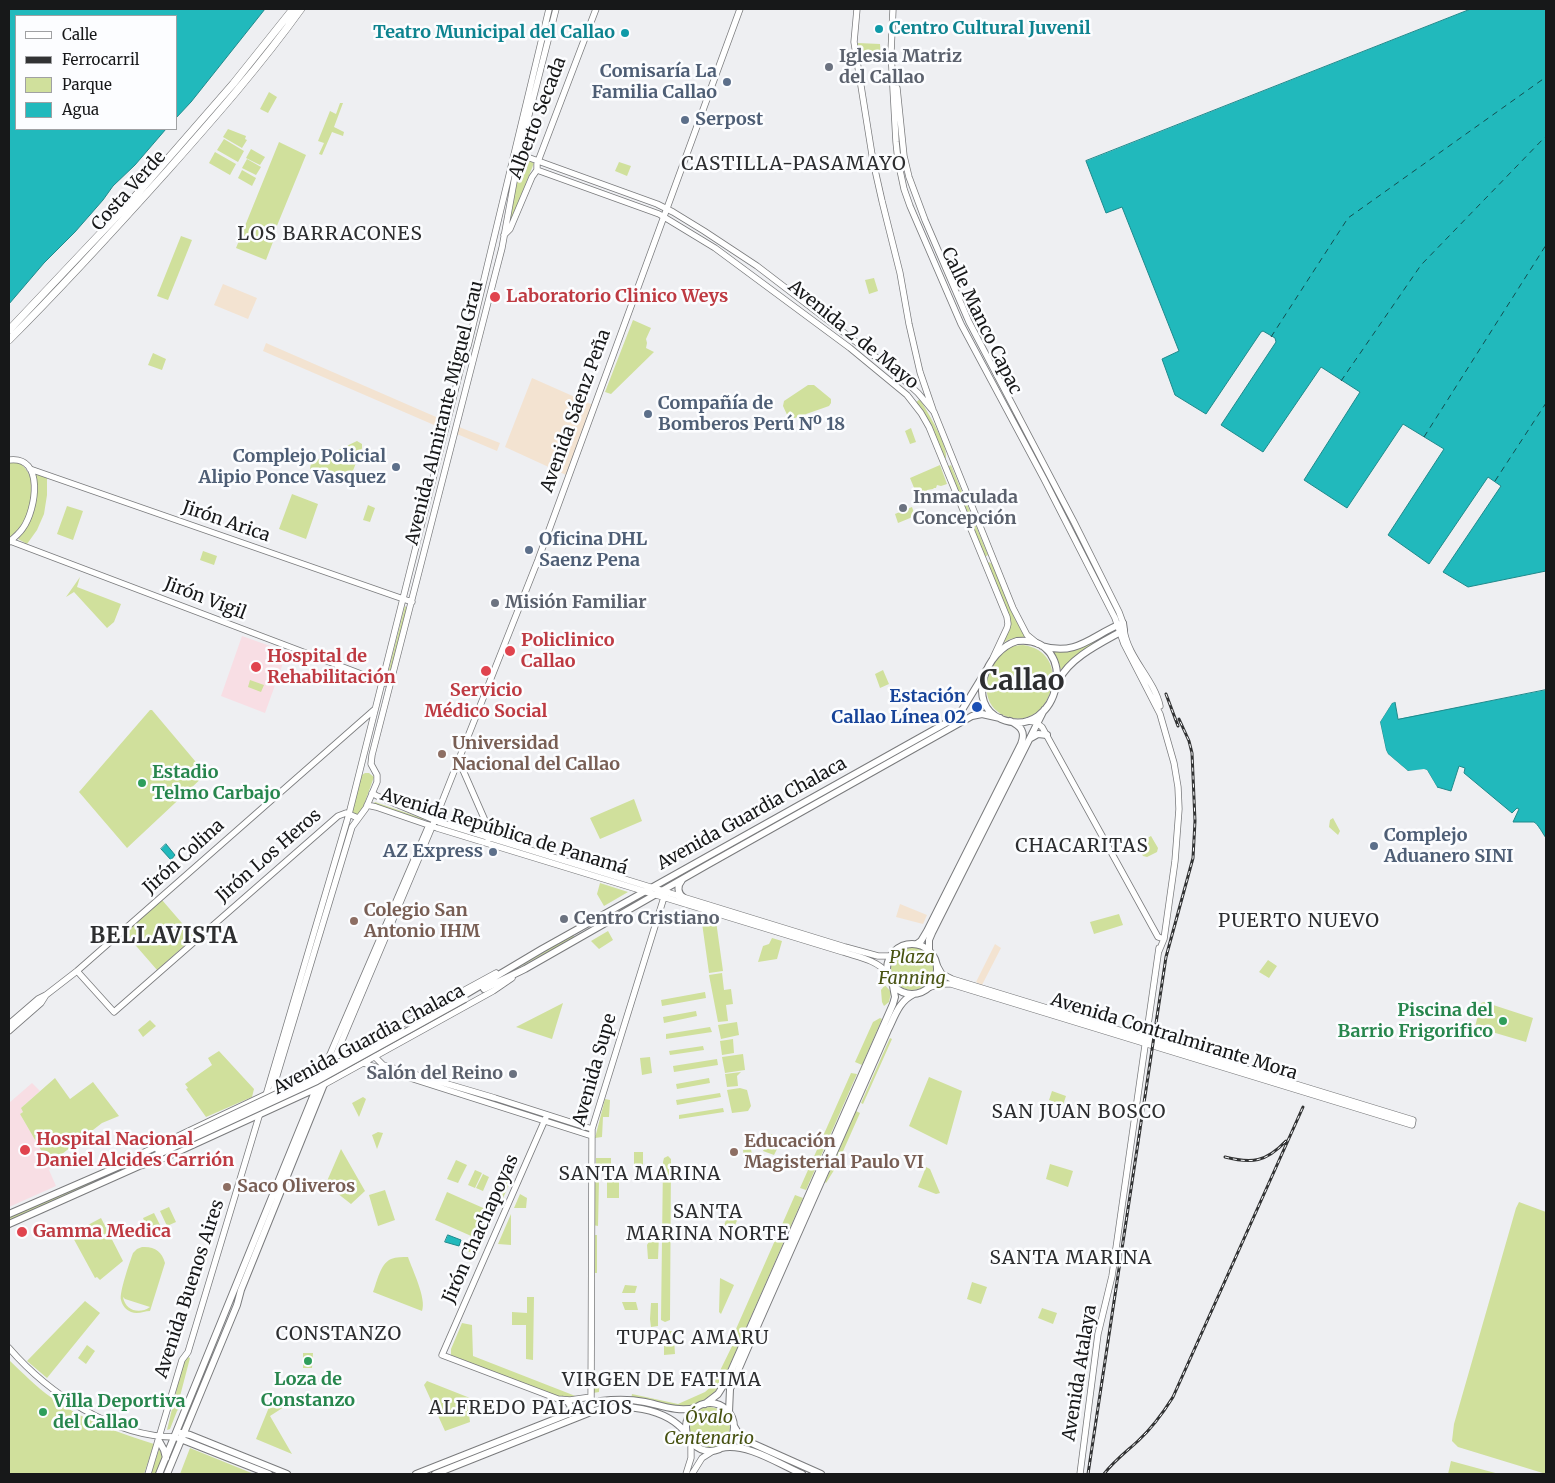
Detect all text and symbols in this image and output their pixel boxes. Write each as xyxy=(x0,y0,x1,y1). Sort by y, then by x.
legend xyxy=(15,15,178,130)
place label: Centro Cultural Juvenil xyxy=(889,18,1091,40)
place label: Teatro Municipal del Callao xyxy=(373,22,615,44)
marker: Centro Cultural Juvenil xyxy=(873,23,885,35)
text: Calle xyxy=(62,25,97,44)
marker: Teatro Municipal del Callao xyxy=(619,27,631,39)
place label: Iglesia Matriz del Callao xyxy=(839,46,962,88)
text: Ferrocarril xyxy=(62,50,139,69)
street label: Alberto Secada xyxy=(505,54,571,182)
place label: Comisaría La Familia Callao xyxy=(592,61,717,104)
marker: Iglesia Matriz del Callao xyxy=(823,61,835,73)
text: Parque xyxy=(62,75,112,94)
marker: Comisaría La Familia Callao xyxy=(721,76,733,88)
text: Agua xyxy=(62,100,99,119)
place label: Serpost xyxy=(695,109,763,131)
marker: Serpost xyxy=(679,114,691,126)
street label: Costa Verde xyxy=(87,147,171,235)
district label: CASTILLA-PASAMAYO xyxy=(679,154,909,176)
district label: LOS BARRACONES xyxy=(236,224,424,246)
street label: Calle Manco Capac xyxy=(936,244,1026,398)
street label: Avenida 2 de Mayo xyxy=(784,276,922,394)
street label: Avenida Almirante Miguel Grau xyxy=(402,279,488,547)
place label: Laboratorio Clinico Weys xyxy=(506,286,728,308)
marker: Laboratorio Clinico Weys xyxy=(488,290,502,304)
street label: Avenida Sáenz Peña xyxy=(536,327,616,495)
place label: Compañía de Bomberos Perú Nº 18 xyxy=(658,393,845,436)
marker: Compañía de Bomberos Perú Nº 18 xyxy=(642,408,654,420)
place label: Complejo Policial Alipio Ponce Vasquez xyxy=(198,446,386,488)
marker: Complejo Policial Alipio Ponce Vasquez xyxy=(390,461,402,473)
place label: Inmaculada Concepción xyxy=(913,487,1018,530)
street label: Jirón Arica xyxy=(179,497,273,547)
marker: Inmaculada Concepción xyxy=(897,502,909,514)
place label: Oficina DHL Saenz Pena xyxy=(539,529,647,572)
marker: Oficina DHL Saenz Pena xyxy=(523,544,535,556)
street label: Jirón Vigil xyxy=(161,573,249,625)
place label: Misión Familiar xyxy=(505,592,647,614)
marker: Misión Familiar xyxy=(489,597,501,609)
place label: Policlinico Callao xyxy=(521,630,614,672)
marker: Policlinico Callao xyxy=(503,644,517,658)
place label: Hospital de Rehabilitación xyxy=(267,646,396,689)
marker: Hospital de Rehabilitación xyxy=(249,660,263,674)
marker: Servicio Médico Social xyxy=(479,664,493,678)
district label: Callao xyxy=(980,665,1064,699)
place label: Servicio Médico Social xyxy=(425,680,547,722)
place label: Estación Callao Línea 02 xyxy=(832,686,966,729)
marker: Estación Callao Línea 02 xyxy=(970,700,984,714)
place label: Universidad Nacional del Callao xyxy=(452,733,620,776)
marker: Universidad Nacional del Callao xyxy=(436,748,448,760)
street label: Avenida Guardia Chalaca xyxy=(654,753,850,875)
place label: Estadio Telmo Carbajo xyxy=(152,762,280,804)
marker: Estadio Telmo Carbajo xyxy=(136,777,148,789)
street label: Avenida República de Panamá xyxy=(378,784,630,880)
street label: Jirón Los Heros xyxy=(212,805,326,907)
street label: Jirón Colina xyxy=(139,815,229,899)
place label: Complejo Aduanero SINI xyxy=(1384,825,1514,868)
district label: CHACARITAS xyxy=(1014,836,1150,858)
marker: Complejo Aduanero SINI xyxy=(1368,840,1380,852)
place label: AZ Express xyxy=(383,841,483,863)
marker: AZ Express xyxy=(487,846,499,858)
place label: Colegio San Antonio IHM xyxy=(364,900,480,942)
place label: Centro Cristiano xyxy=(574,908,720,930)
district label: PUERTO NUEVO xyxy=(1217,911,1381,933)
marker: Centro Cristiano xyxy=(558,913,570,925)
marker: Colegio San Antonio IHM xyxy=(348,915,360,927)
district label: BELLAVISTA xyxy=(89,924,239,950)
park label: Plaza Fanning xyxy=(878,947,946,990)
street label: Avenida Guardia Chalaca xyxy=(270,980,468,1100)
street label: Avenida Contralmirante Mora xyxy=(1048,989,1300,1085)
place label: Piscina del Barrio Frigorifico xyxy=(1337,1000,1493,1042)
street label: Avenida Supe xyxy=(569,1011,621,1129)
marker: Piscina del Barrio Frigorifico xyxy=(1497,1015,1509,1027)
place label: Salón del Reino xyxy=(366,1063,503,1085)
marker: Salón del Reino xyxy=(507,1068,519,1080)
district label: SAN JUAN BOSCO xyxy=(990,1102,1168,1124)
place label: Hospital Nacional Daniel Alcides Carrión xyxy=(36,1129,234,1172)
place label: Educación Magisterial Paulo VI xyxy=(744,1131,924,1174)
marker: Hospital Nacional Daniel Alcides Carrión xyxy=(18,1143,32,1157)
marker: Educación Magisterial Paulo VI xyxy=(728,1146,740,1158)
street label: Jirón Chachapoyas xyxy=(438,1151,524,1307)
district label: SANTA MARINA xyxy=(557,1164,723,1186)
place label: Saco Oliveros xyxy=(237,1176,355,1198)
marker: Saco Oliveros xyxy=(221,1181,233,1193)
street label: Avenida Buenos Aires xyxy=(151,1197,229,1381)
district label: SANTA MARINA NORTE xyxy=(625,1202,791,1246)
place label: Gamma Medica xyxy=(33,1221,171,1243)
marker: Gamma Medica xyxy=(15,1225,29,1239)
district label: SANTA MARINA xyxy=(988,1248,1154,1270)
street label: Avenida Atalaya xyxy=(1059,1303,1101,1443)
district label: CONSTANZO xyxy=(275,1324,403,1346)
district label: TUPAC AMARU xyxy=(615,1328,771,1350)
marker: Loza de Constanzo xyxy=(302,1355,314,1367)
place label: Loza de Constanzo xyxy=(261,1369,355,1412)
district label: VIRGEN DE FATIMA xyxy=(560,1370,764,1392)
place label: Villa Deportiva del Callao xyxy=(53,1391,186,1434)
district label: ALFREDO PALACIOS xyxy=(427,1398,635,1420)
marker: Villa Deportiva del Callao xyxy=(37,1406,49,1418)
park label: Óvalo Centenario xyxy=(664,1407,754,1450)

